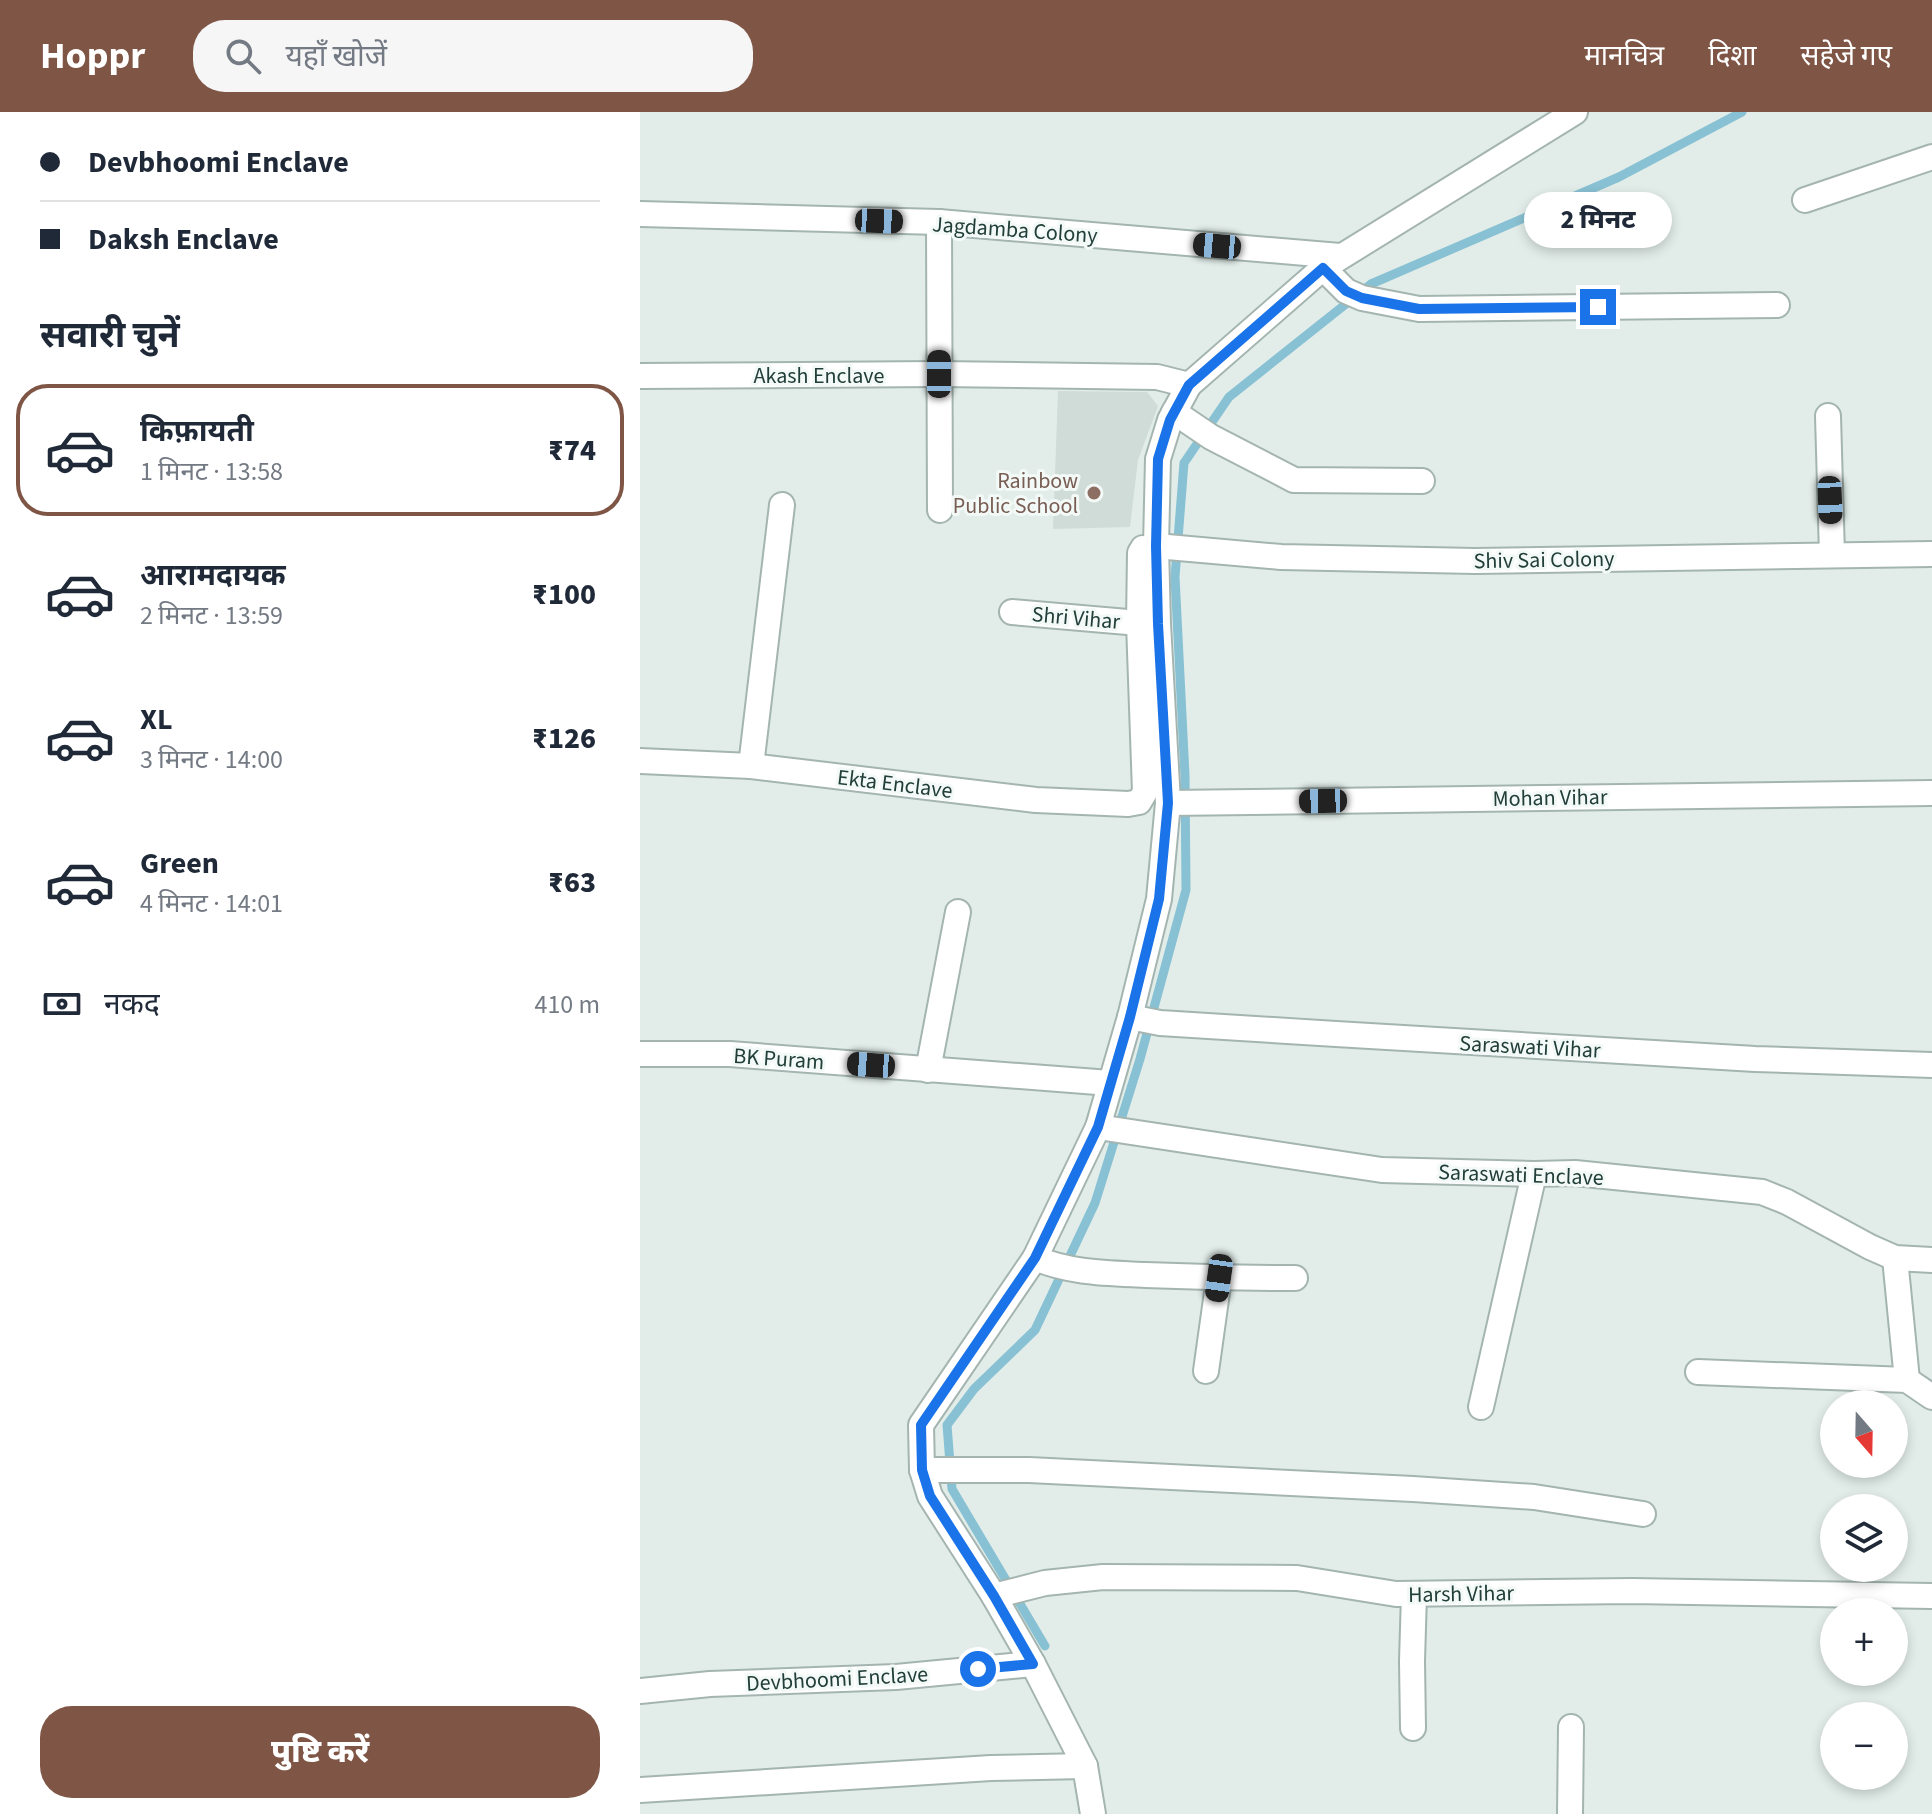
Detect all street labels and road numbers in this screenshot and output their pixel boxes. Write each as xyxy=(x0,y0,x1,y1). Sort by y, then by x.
street label: Jagdamba Colony xyxy=(931,208,1099,252)
street label: Akash Enclave xyxy=(754,360,884,392)
street label: Shiv Sai Colony xyxy=(1473,543,1615,577)
street label: Shri Vihar xyxy=(1030,598,1122,638)
street label: Ekta Enclave xyxy=(835,761,954,807)
street label: Mohan Vihar xyxy=(1492,781,1608,815)
street label: Saraswati Vihar xyxy=(1459,1027,1602,1067)
street label: BK Puram xyxy=(732,1040,825,1078)
street label: Saraswati Enclave xyxy=(1438,1156,1604,1194)
street label: Harsh Vihar xyxy=(1408,1577,1515,1611)
street label: Devbhoomi Enclave xyxy=(745,1658,929,1700)

